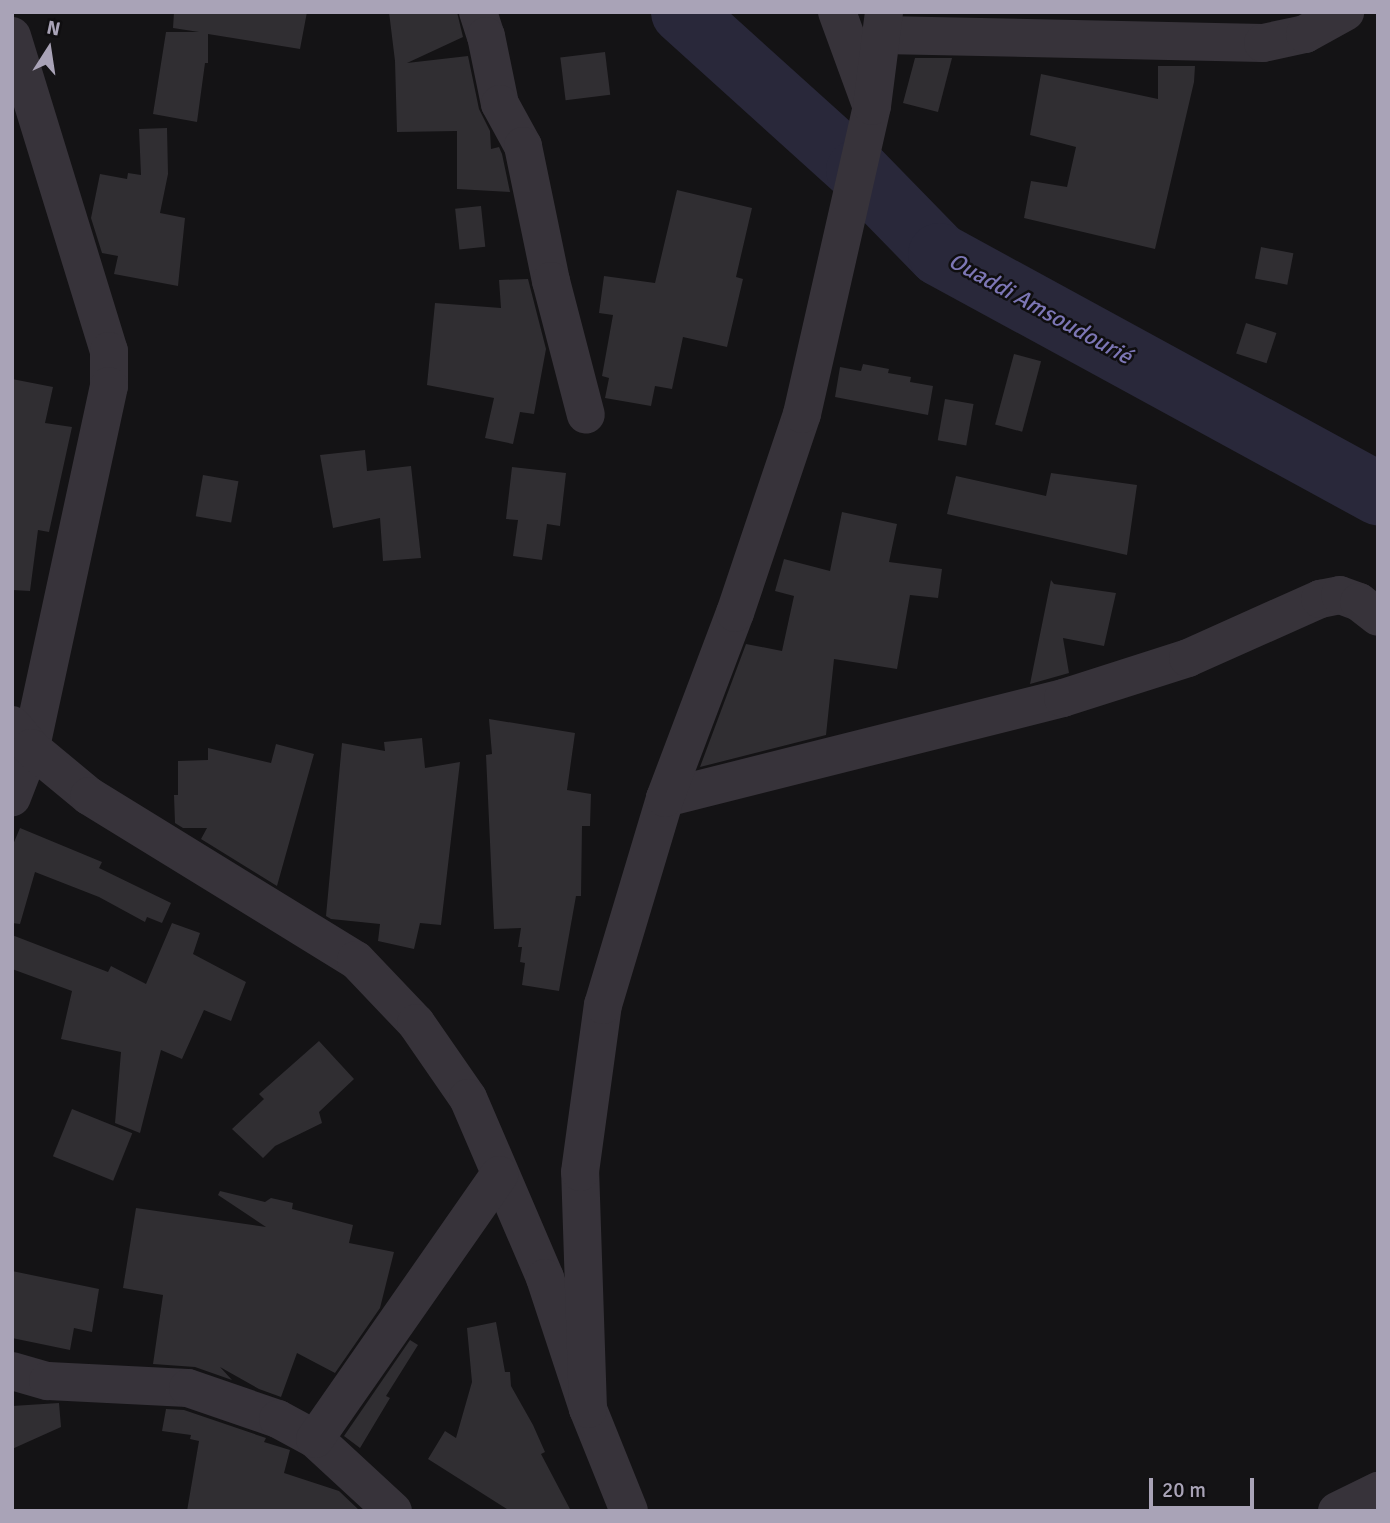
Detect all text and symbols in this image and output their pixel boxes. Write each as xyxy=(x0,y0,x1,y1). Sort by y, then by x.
north arrow xyxy=(14,14,84,84)
text: N xyxy=(44,15,62,42)
water label: Ouaddi Amsoudourié xyxy=(944,247,1136,371)
scale bar xyxy=(1152,1464,1257,1508)
text: 20 m xyxy=(1162,1477,1206,1503)

